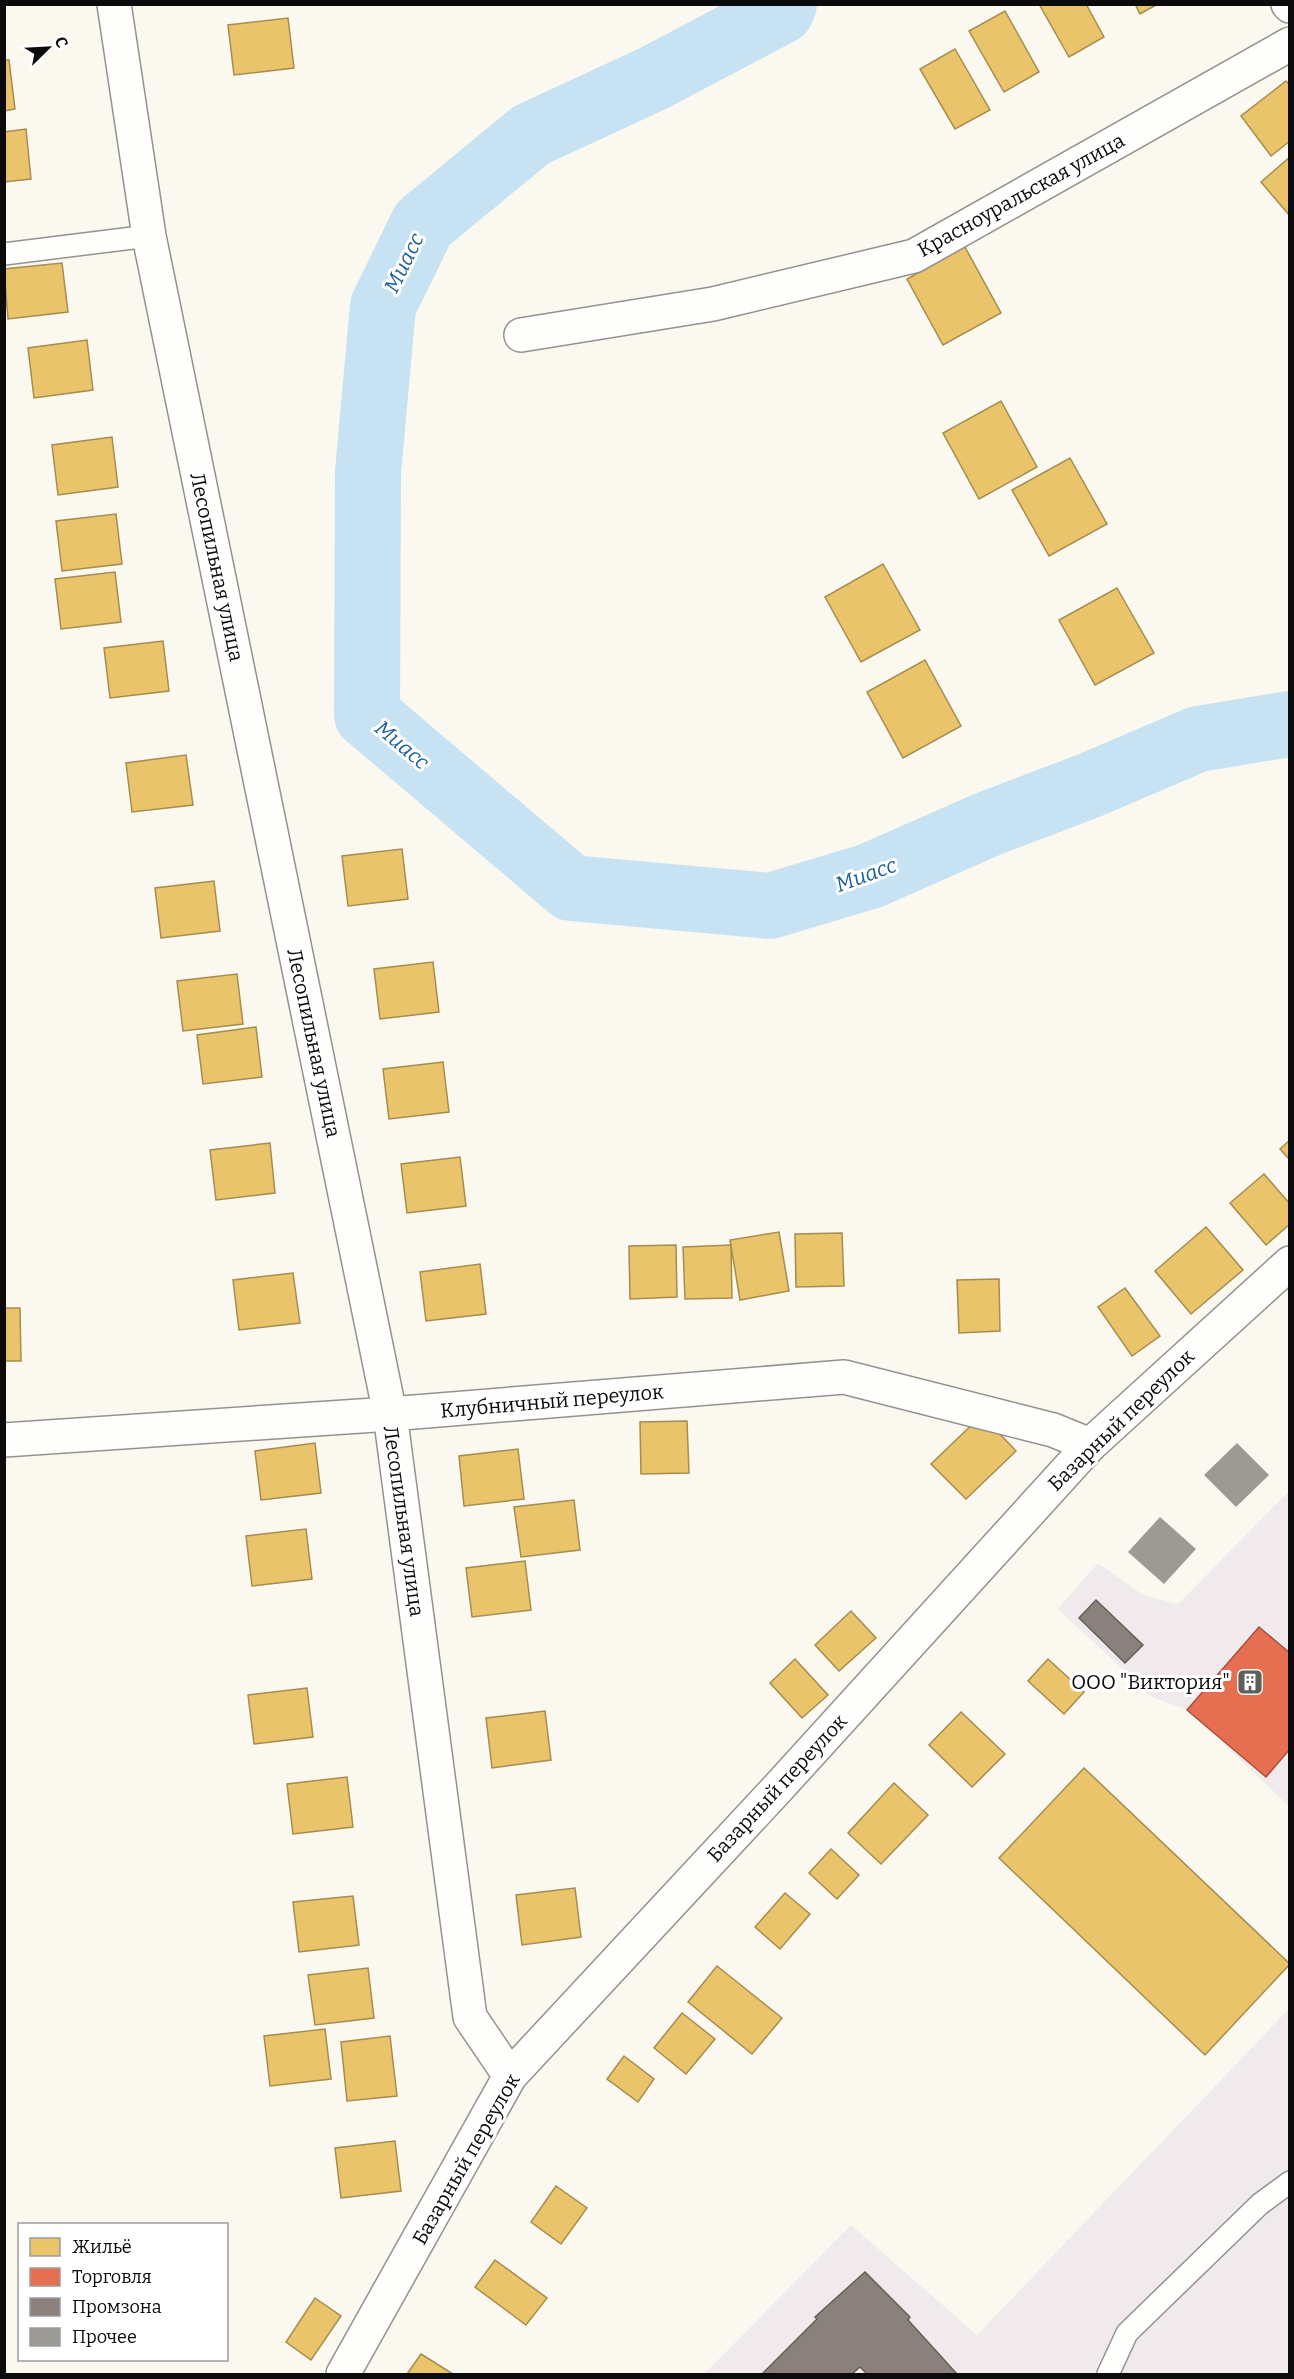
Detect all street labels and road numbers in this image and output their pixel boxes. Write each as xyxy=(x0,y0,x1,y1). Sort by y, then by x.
street label: Красноуральская улица xyxy=(913,128,1129,262)
street label: Лесопильная улица xyxy=(185,470,249,664)
street label: Лесопильная улица xyxy=(282,946,346,1140)
street label: Базарный переулок xyxy=(1043,1344,1199,1496)
street label: Клубничный переулок xyxy=(439,1379,665,1423)
street label: Лесопильная улица xyxy=(379,1424,429,1618)
street label: Базарный переулок xyxy=(702,1709,852,1867)
street label: Базарный переулок xyxy=(407,2069,525,2249)

